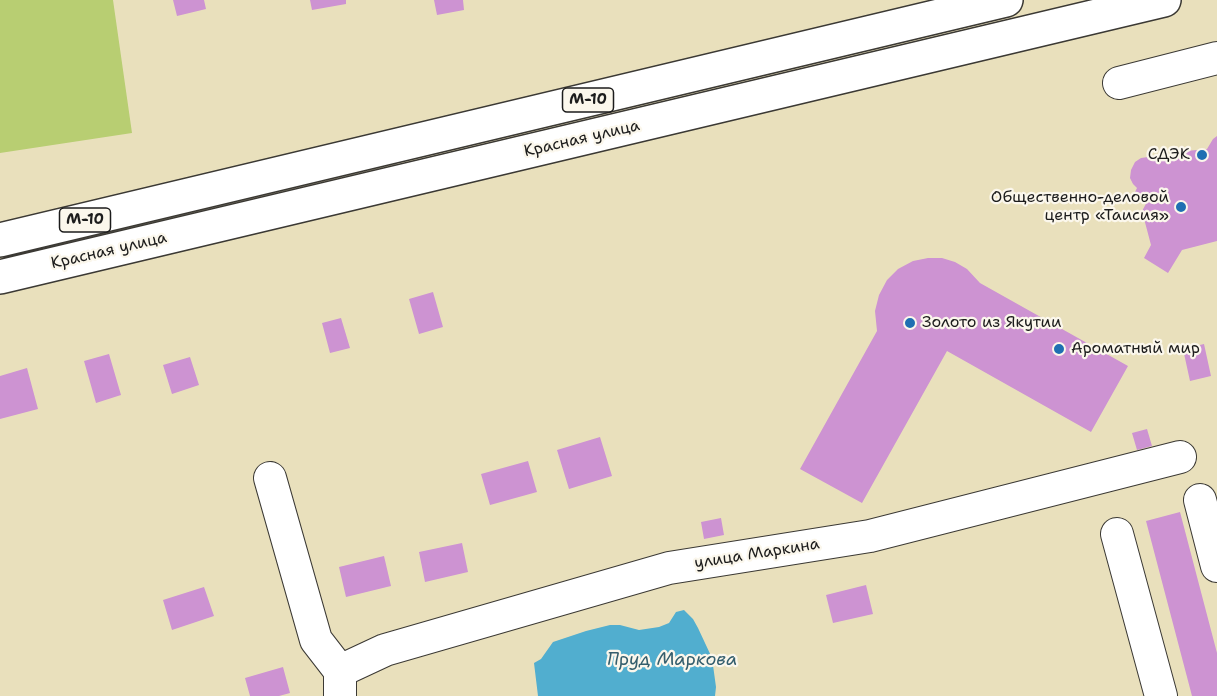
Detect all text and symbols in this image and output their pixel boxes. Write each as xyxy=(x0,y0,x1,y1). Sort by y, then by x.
road number: М-10 xyxy=(562,88,614,112)
street label: Красная улица xyxy=(522,116,642,162)
place label: СДЭК xyxy=(1148,145,1190,165)
marker: СДЭК xyxy=(1195,148,1209,162)
place label: Общественно-деловой центр «Таисия» xyxy=(991,188,1169,226)
marker: Общественно-деловой центр «Таисия» xyxy=(1174,200,1188,214)
road number: М-10 xyxy=(60,208,110,232)
street label: Красная улица xyxy=(49,228,169,274)
place label: Золото из Якутии xyxy=(922,313,1061,333)
marker: Золото из Якутии xyxy=(903,316,917,330)
place label: Ароматный мир xyxy=(1071,339,1200,359)
marker: Ароматный мир xyxy=(1052,342,1066,356)
street label: улица Маркина xyxy=(693,535,821,573)
water label: Пруд Маркова xyxy=(607,649,737,671)

